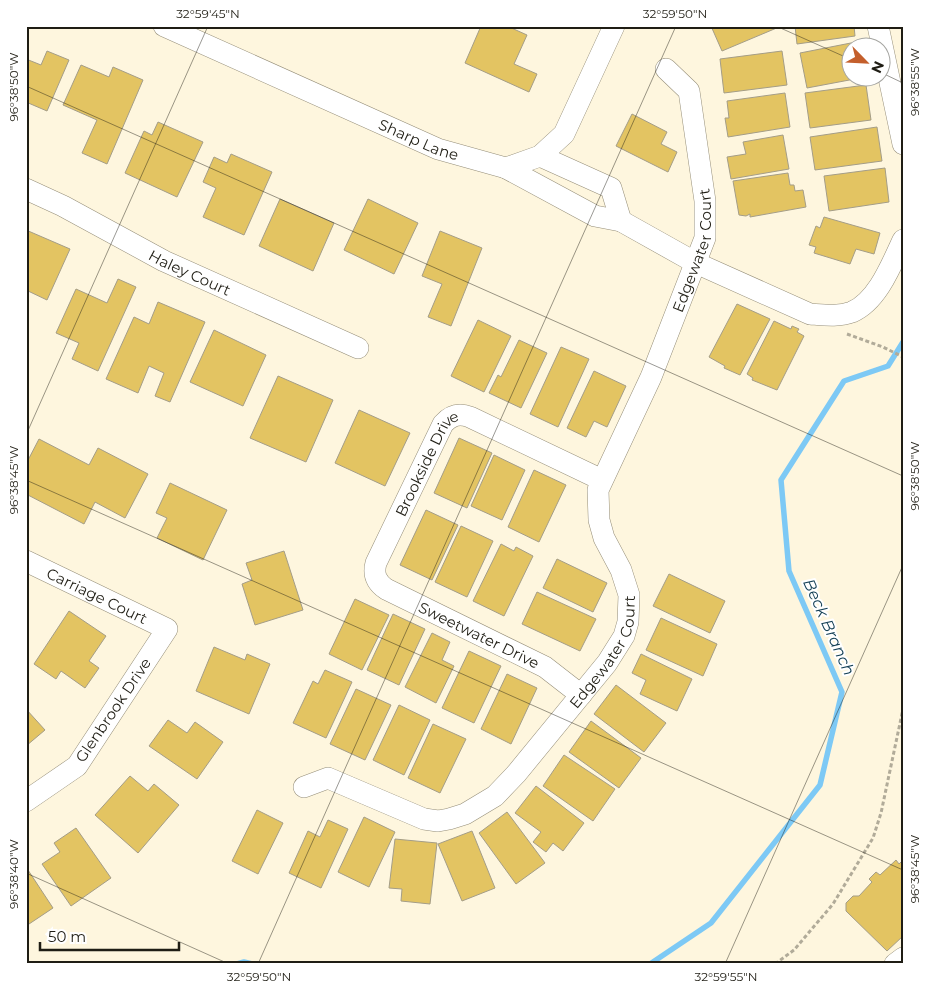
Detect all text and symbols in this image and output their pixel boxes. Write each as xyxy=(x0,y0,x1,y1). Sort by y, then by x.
text: 32°59'45"N xyxy=(176,6,240,21)
text: 32°59'50"N xyxy=(643,6,707,21)
north arrow xyxy=(842,38,892,88)
text: 96°38'55"W xyxy=(907,48,922,116)
text: 96°38'50"W xyxy=(6,52,21,122)
text: N xyxy=(867,58,888,76)
street label: Sharp Lane xyxy=(376,114,461,164)
street label: Edgewater Court xyxy=(668,187,715,315)
street label: Haley Court xyxy=(146,245,234,299)
street label: Brookside Drive xyxy=(390,406,461,519)
text: 96°38'50"W xyxy=(907,441,922,511)
text: 96°38'45"W xyxy=(6,446,21,514)
street label: Carriage Court xyxy=(44,563,151,628)
water label: Beck Branch xyxy=(799,576,859,678)
street label: Edgewater Court xyxy=(565,595,638,712)
street label: Sweetwater Drive xyxy=(416,598,542,672)
street label: Glenbrook Drive xyxy=(71,654,155,766)
text: 96°38'45"W xyxy=(907,835,922,903)
text: 96°38'40"W xyxy=(6,839,21,909)
scale bar xyxy=(40,920,179,952)
text: 50 m xyxy=(48,927,86,946)
text: 32°59'50"N xyxy=(227,969,291,984)
text: 32°59'55"N xyxy=(694,969,758,984)

